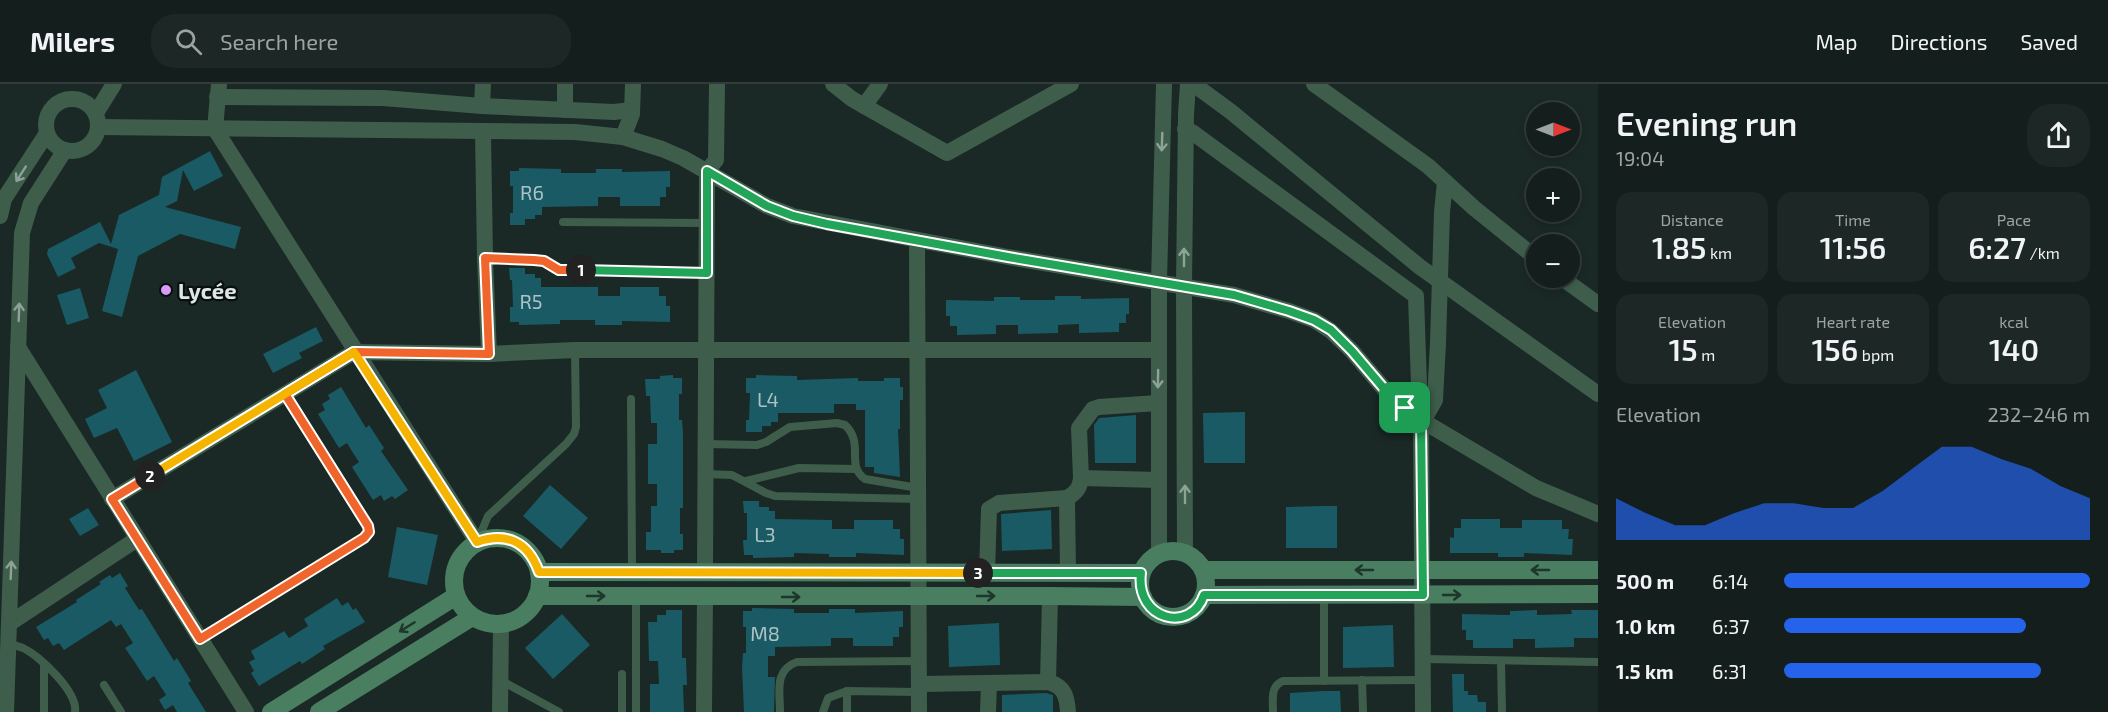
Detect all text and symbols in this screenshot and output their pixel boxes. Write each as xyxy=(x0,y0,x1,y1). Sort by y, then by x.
search box xyxy=(151,14,571,68)
text: Milers xyxy=(30,24,115,58)
icon: search xyxy=(172,25,205,58)
text: Search here xyxy=(220,28,338,54)
text: Map xyxy=(1815,29,1858,54)
text: Directions xyxy=(1891,29,1987,54)
text: Saved xyxy=(2020,29,2078,54)
north arrow xyxy=(1526,102,1580,156)
map controls xyxy=(1526,102,1580,288)
text: Evening run xyxy=(1616,103,1797,143)
button: share xyxy=(2027,104,2090,167)
one-way arrow xyxy=(1156,132,1168,152)
text: 19:04 xyxy=(1616,146,1664,170)
one-way arrow xyxy=(15,165,27,181)
button: + xyxy=(1526,168,1580,222)
house number: R6 xyxy=(520,180,544,204)
text: Distance xyxy=(1660,210,1724,229)
text: Time xyxy=(1835,210,1871,229)
text: Pace xyxy=(1997,210,2031,229)
text: 1.85 xyxy=(1652,229,1706,265)
text: 11:56 xyxy=(1820,229,1886,265)
text: 6:27 xyxy=(1968,229,2026,265)
button: − xyxy=(1526,234,1580,288)
text: km xyxy=(1706,243,1732,262)
text: /km xyxy=(2026,243,2060,262)
one-way arrow xyxy=(1179,247,1190,267)
pin: 1 xyxy=(566,255,596,285)
text: 1 xyxy=(578,260,584,279)
place label: Lycée xyxy=(178,277,237,304)
marker: Lycée xyxy=(159,283,173,297)
house number: R5 xyxy=(519,289,543,313)
one-way arrow xyxy=(13,302,25,322)
text: Elevation xyxy=(1658,312,1726,331)
text: Heart rate xyxy=(1816,312,1890,331)
text: kcal xyxy=(1999,312,2029,331)
text: 15 xyxy=(1669,331,1698,367)
text: 156 xyxy=(1812,331,1858,367)
text: 140 xyxy=(1989,331,2039,367)
text: m xyxy=(1698,345,1715,364)
text: bpm xyxy=(1858,345,1894,364)
one-way arrow xyxy=(1152,369,1164,389)
pin xyxy=(1379,382,1430,433)
house number: L4 xyxy=(757,387,779,411)
icon: arrive xyxy=(1388,391,1421,424)
text: Elevation xyxy=(1616,402,1701,426)
text: 232–246 m xyxy=(1988,402,2090,426)
pin: 2 xyxy=(135,461,165,491)
text: 2 xyxy=(145,466,155,485)
one-way arrow xyxy=(1179,484,1191,504)
house number: L3 xyxy=(754,522,776,546)
pin: 3 xyxy=(963,558,993,588)
one-way arrow xyxy=(6,560,17,580)
text: 3 xyxy=(973,563,983,582)
one-way arrow xyxy=(1354,564,1374,576)
one-way arrow xyxy=(1530,564,1550,576)
text: 500 m xyxy=(1616,569,1674,593)
text: 6:14 xyxy=(1712,569,1748,593)
one-way arrow xyxy=(1441,589,1461,601)
one-way arrow xyxy=(585,590,605,602)
one-way arrow xyxy=(975,590,995,602)
one-way arrow xyxy=(780,591,800,603)
text: 1.0 km xyxy=(1616,614,1675,638)
text: 6:37 xyxy=(1712,614,1750,638)
house number: M8 xyxy=(750,621,780,645)
one-way arrow xyxy=(399,622,416,634)
text: 1.5 km xyxy=(1616,659,1674,683)
text: 6:31 xyxy=(1712,659,1747,683)

